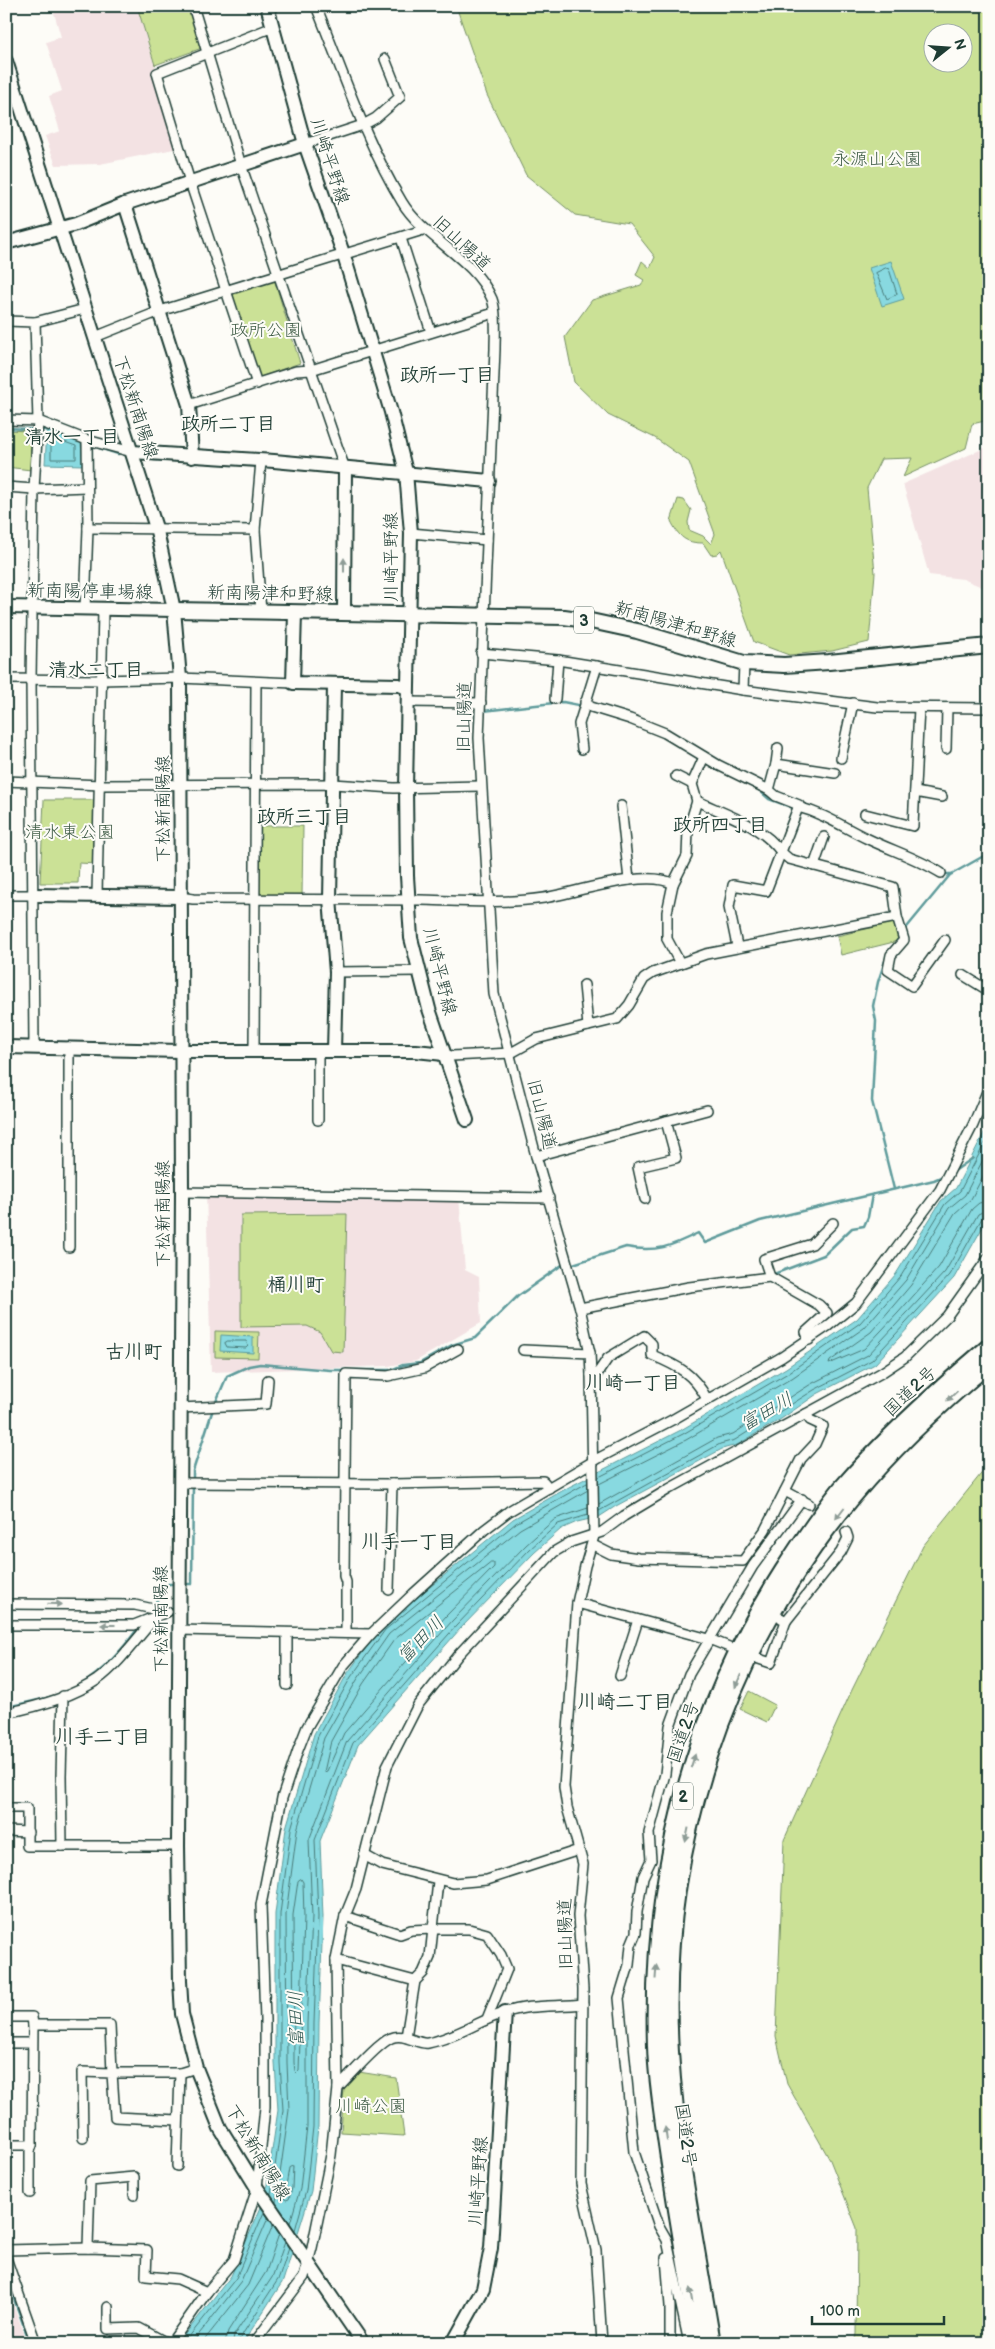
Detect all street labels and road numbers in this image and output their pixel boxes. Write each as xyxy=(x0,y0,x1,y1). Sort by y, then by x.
street label: 川崎平野線 xyxy=(306,115,353,207)
street label: 旧山陽道 xyxy=(428,211,495,276)
street label: 下松新南陽線 xyxy=(109,353,162,462)
street label: 川崎平野線 xyxy=(381,512,402,602)
street label: 新南陽停車場線 xyxy=(27,580,153,603)
street label: 新南陽津和野線 xyxy=(207,582,333,605)
street label: 新南陽津和野線 xyxy=(612,597,739,652)
road number: 3 xyxy=(574,606,594,634)
street label: 旧山陽道 xyxy=(453,681,476,753)
street label: 下松新南陽線 xyxy=(153,755,174,863)
street label: 川崎平野線 xyxy=(418,925,461,1017)
street label: 旧山陽道 xyxy=(523,1077,560,1152)
street label: 下松新南陽線 xyxy=(153,1160,174,1268)
street label: 国道2号 xyxy=(880,1362,941,1421)
street label: 下松新南陽線 xyxy=(151,1565,172,1673)
street label: 国道2号 xyxy=(663,1698,704,1766)
road number: 2 xyxy=(673,1782,693,1810)
street label: 旧山陽道 xyxy=(554,1898,577,1970)
street label: 下松新南陽線 xyxy=(221,2101,294,2204)
street label: 国道2号 xyxy=(671,2102,700,2169)
street label: 川崎平野線 xyxy=(465,2135,492,2227)

